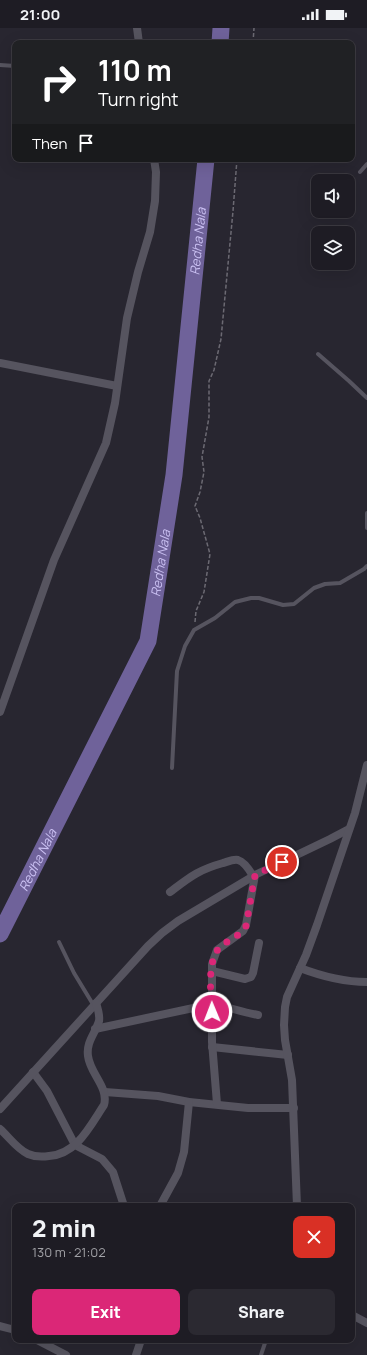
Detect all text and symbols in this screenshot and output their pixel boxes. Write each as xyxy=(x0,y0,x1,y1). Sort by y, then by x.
text: 21:00 xyxy=(20,4,60,25)
text: 110 m xyxy=(98,51,172,89)
icon: right xyxy=(32,56,84,108)
text: Turn right xyxy=(98,87,179,111)
icon: arrive xyxy=(75,132,97,154)
text: Then xyxy=(32,133,67,154)
map controls xyxy=(311,174,355,270)
button: sound xyxy=(311,174,355,218)
water label: Redha Nala xyxy=(185,206,210,276)
button: layers xyxy=(311,226,355,270)
water label: Redha Nala xyxy=(146,528,174,598)
water label: Redha Nala xyxy=(14,825,61,894)
pin xyxy=(265,845,299,879)
icon: arrive xyxy=(271,851,293,873)
position arrow xyxy=(191,991,233,1033)
text: 2 min xyxy=(32,1211,96,1244)
button: close xyxy=(293,1216,335,1258)
text: 130 m · 21:02 xyxy=(32,1243,106,1261)
button: Exit xyxy=(32,1289,180,1335)
button: Share xyxy=(188,1289,335,1335)

